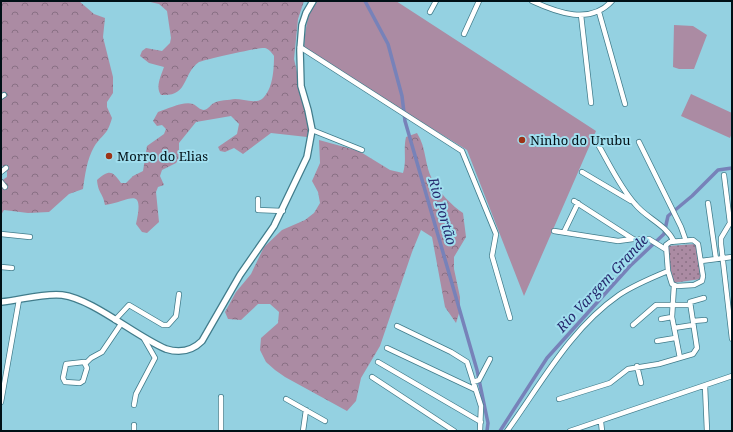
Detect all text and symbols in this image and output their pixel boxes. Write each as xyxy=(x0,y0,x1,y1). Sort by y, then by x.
place label: Ninho do Urubu xyxy=(530,131,630,149)
marker: Ninho do Urubu xyxy=(517,135,527,145)
place label: Morro do Elias xyxy=(117,147,208,165)
marker: Morro do Elias xyxy=(104,151,114,161)
water label: Rio Portão xyxy=(424,174,462,247)
water label: Rio Vargem Grande xyxy=(551,230,652,337)

